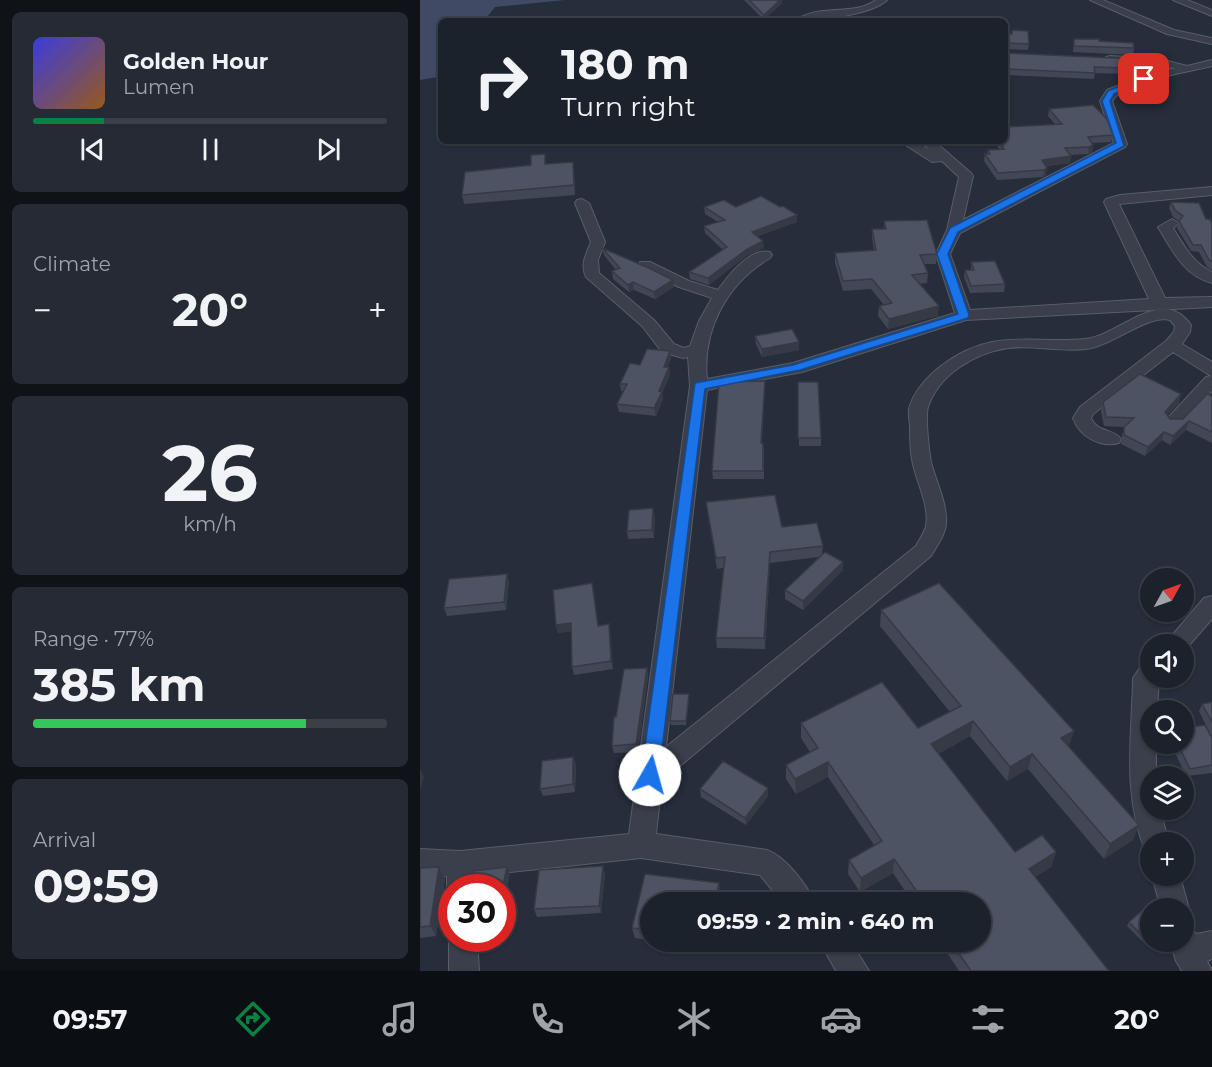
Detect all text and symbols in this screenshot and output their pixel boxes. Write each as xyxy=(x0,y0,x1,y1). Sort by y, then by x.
text: 180 m xyxy=(561,38,690,90)
icon: right xyxy=(462,42,540,120)
text: Golden Hour xyxy=(123,48,268,75)
pin xyxy=(1118,53,1169,104)
icon: arrive xyxy=(1127,62,1160,95)
text: Lumen xyxy=(123,75,195,99)
text: Turn right xyxy=(561,90,696,123)
icon: previous xyxy=(76,133,109,166)
icon: pause xyxy=(194,133,227,166)
icon: next xyxy=(312,133,345,166)
text: Climate xyxy=(33,252,111,276)
text: 20° xyxy=(172,282,248,337)
text: − xyxy=(33,290,52,330)
text: + xyxy=(368,290,387,330)
text: 26 xyxy=(162,425,258,521)
text: km/h xyxy=(183,512,237,536)
north arrow xyxy=(1140,568,1194,622)
map controls xyxy=(1140,568,1194,952)
text: Range · 77% xyxy=(33,627,154,651)
button: sound xyxy=(1140,634,1194,688)
text: 385 km xyxy=(33,657,205,712)
button: search xyxy=(1140,700,1194,754)
position arrow xyxy=(618,743,682,807)
button: layers xyxy=(1140,766,1194,820)
text: Arrival xyxy=(33,828,96,852)
button: + xyxy=(1140,832,1194,886)
text: 09:59 xyxy=(33,858,159,913)
speed limit sign: 30 xyxy=(438,874,516,952)
button: − xyxy=(1140,898,1194,952)
text: 09:59 · 2 min · 640 m xyxy=(697,908,934,935)
icon: directions xyxy=(232,998,274,1040)
icon: music xyxy=(379,998,421,1040)
icon: phone xyxy=(526,998,568,1040)
icon: climate xyxy=(673,998,715,1040)
icon: car xyxy=(820,998,862,1040)
icon: filters xyxy=(967,998,1009,1040)
text: 09:57 xyxy=(52,1003,128,1036)
text: 20° xyxy=(1114,1003,1159,1036)

